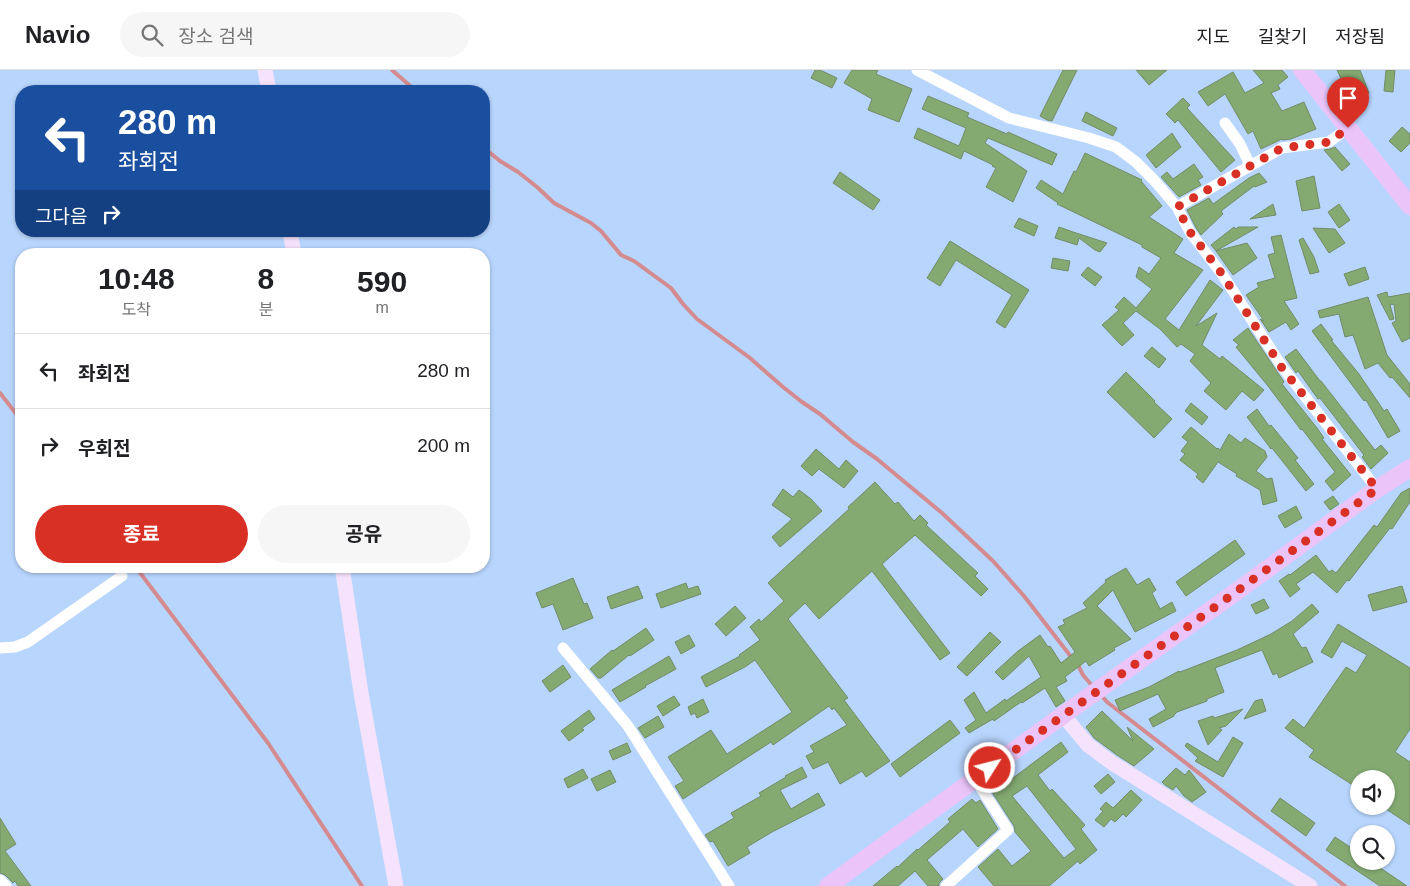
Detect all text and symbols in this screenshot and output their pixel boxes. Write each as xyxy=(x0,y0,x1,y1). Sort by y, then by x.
search box xyxy=(120,12,470,57)
text: Navio xyxy=(25,21,90,48)
icon: search xyxy=(138,21,166,49)
text: 장소 검색 xyxy=(178,26,254,47)
text: 지도 xyxy=(1197,27,1230,47)
text: 길찾기 xyxy=(1258,27,1307,47)
text: 저장됨 xyxy=(1335,27,1385,47)
pin xyxy=(1327,77,1369,128)
icon: arrive xyxy=(1334,84,1362,112)
text: 280 m xyxy=(118,102,217,141)
icon: left xyxy=(35,105,100,170)
text: 좌회전 xyxy=(118,149,179,174)
icon: right xyxy=(97,200,125,228)
text: 그다음 xyxy=(35,206,87,227)
text: 10:48 xyxy=(98,262,175,295)
text: 8 xyxy=(257,262,274,295)
text: 590 xyxy=(357,265,407,298)
text: m xyxy=(375,299,389,316)
text: 도착 xyxy=(122,301,151,318)
text: 분 xyxy=(258,301,273,318)
icon: left xyxy=(35,357,63,385)
text: 280 m xyxy=(417,360,470,381)
text: 좌회전 xyxy=(78,363,130,384)
icon: right xyxy=(35,432,63,460)
text: 200 m xyxy=(417,435,470,456)
text: 우회전 xyxy=(78,438,130,459)
button: 종료 xyxy=(35,505,248,563)
button: 공유 xyxy=(258,505,470,563)
position arrow xyxy=(963,741,1015,793)
map controls xyxy=(1350,770,1395,870)
button: sound xyxy=(1350,770,1395,815)
button: search xyxy=(1350,825,1395,870)

